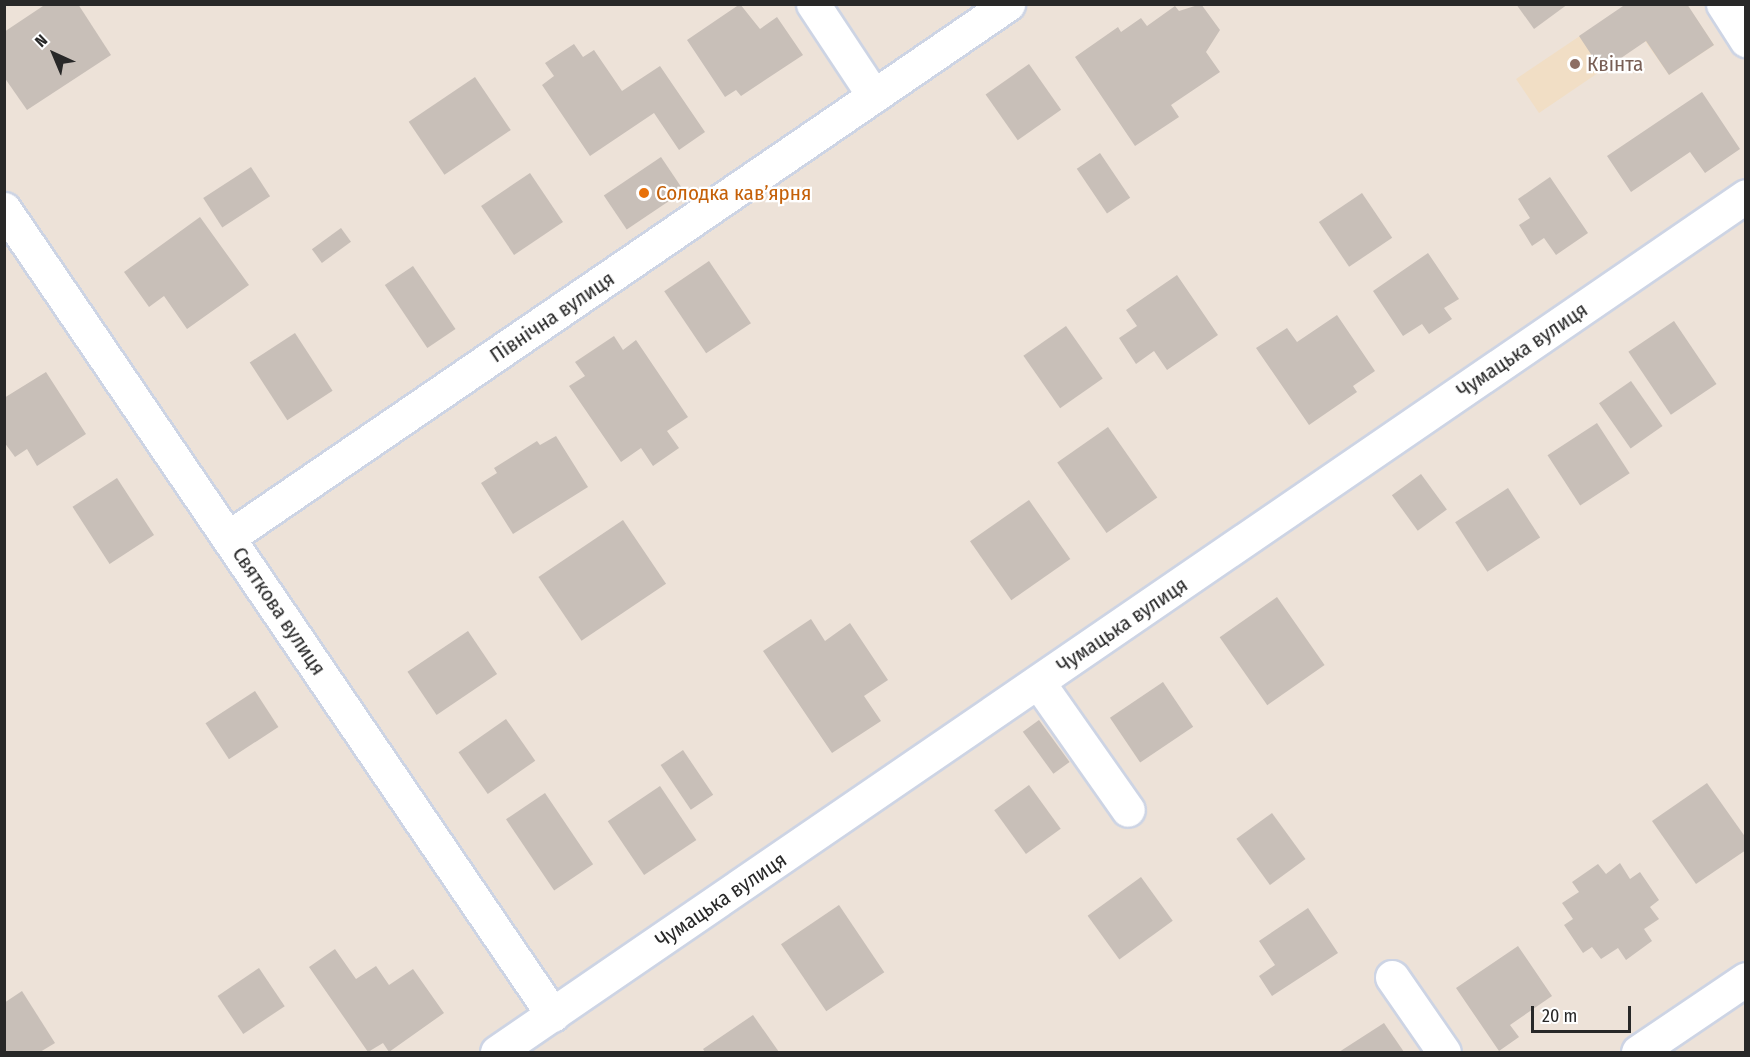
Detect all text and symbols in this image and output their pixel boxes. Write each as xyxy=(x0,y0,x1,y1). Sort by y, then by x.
north arrow xyxy=(24,24,84,84)
text: N xyxy=(31,31,51,51)
place label: Квінта xyxy=(1587,51,1643,77)
marker: Квінта xyxy=(1568,57,1582,71)
place label: Солодка кав’ярня xyxy=(656,180,811,206)
marker: Солодка кав’ярня xyxy=(637,186,651,200)
street label: Північна вулиця xyxy=(485,266,619,368)
street label: Чумацька вулиця xyxy=(1452,297,1592,403)
street label: Святкова вулиця xyxy=(227,542,331,680)
street label: Чумацька вулиця xyxy=(1052,572,1192,678)
street label: Чумацька вулиця xyxy=(651,847,791,953)
scale bar xyxy=(1534,994,1634,1032)
text: 20 m xyxy=(1542,1005,1577,1027)

